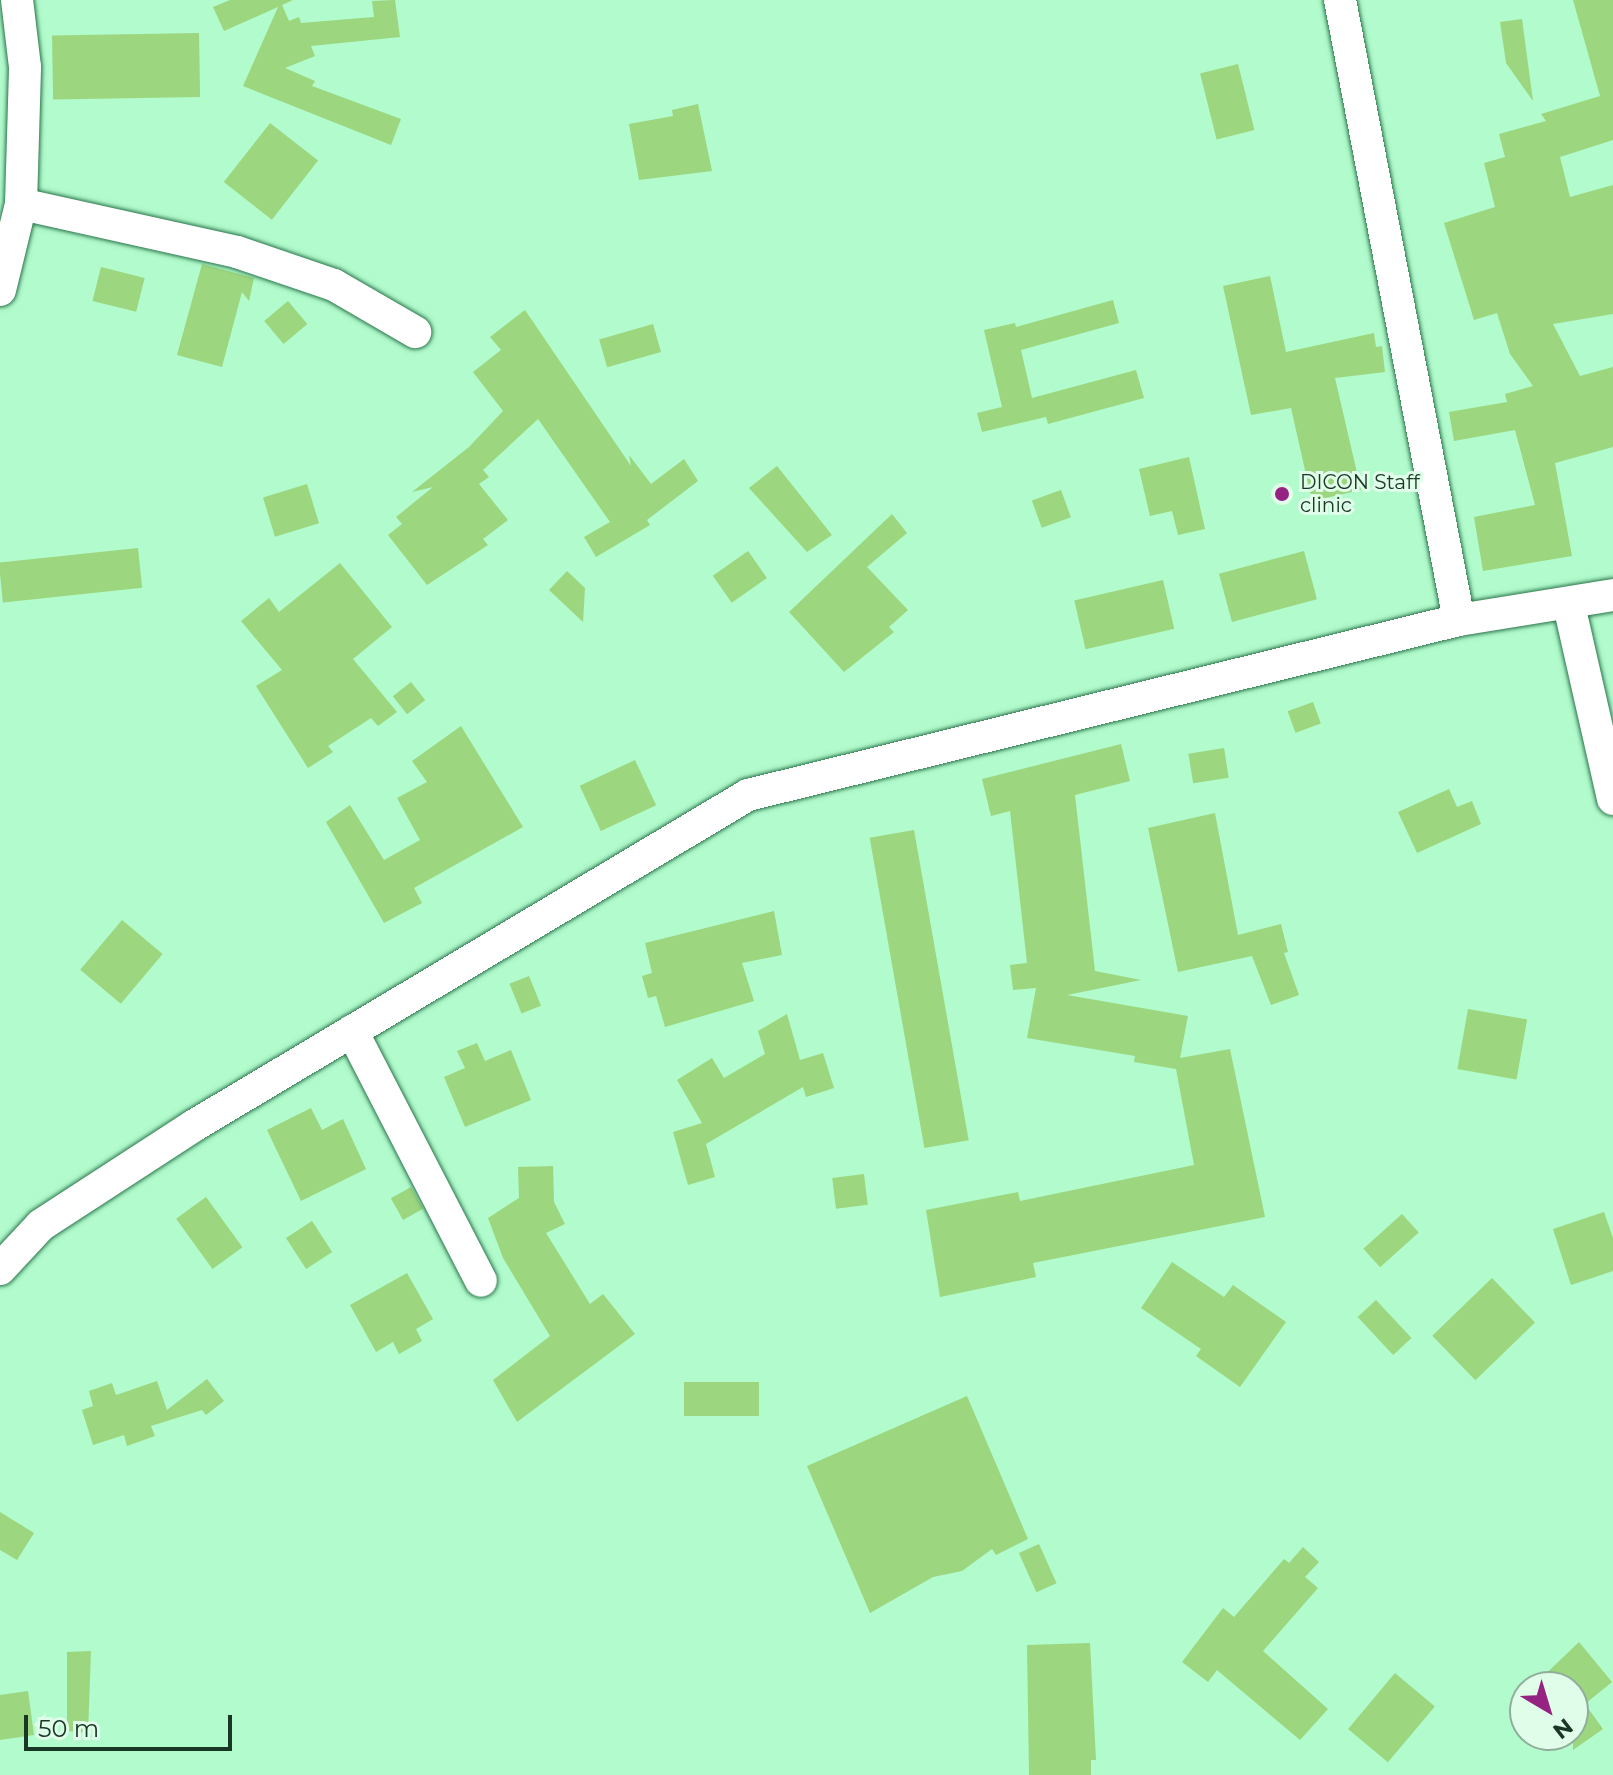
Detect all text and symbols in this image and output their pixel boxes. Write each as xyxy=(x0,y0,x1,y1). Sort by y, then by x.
place label: DICON Staff clinic xyxy=(1300,470,1420,517)
marker: DICON Staff clinic xyxy=(1271,483,1293,505)
north arrow xyxy=(1509,1671,1589,1751)
scale bar xyxy=(28,1699,236,1749)
text: N xyxy=(1548,1713,1578,1745)
text: 50 m xyxy=(38,1714,99,1743)

